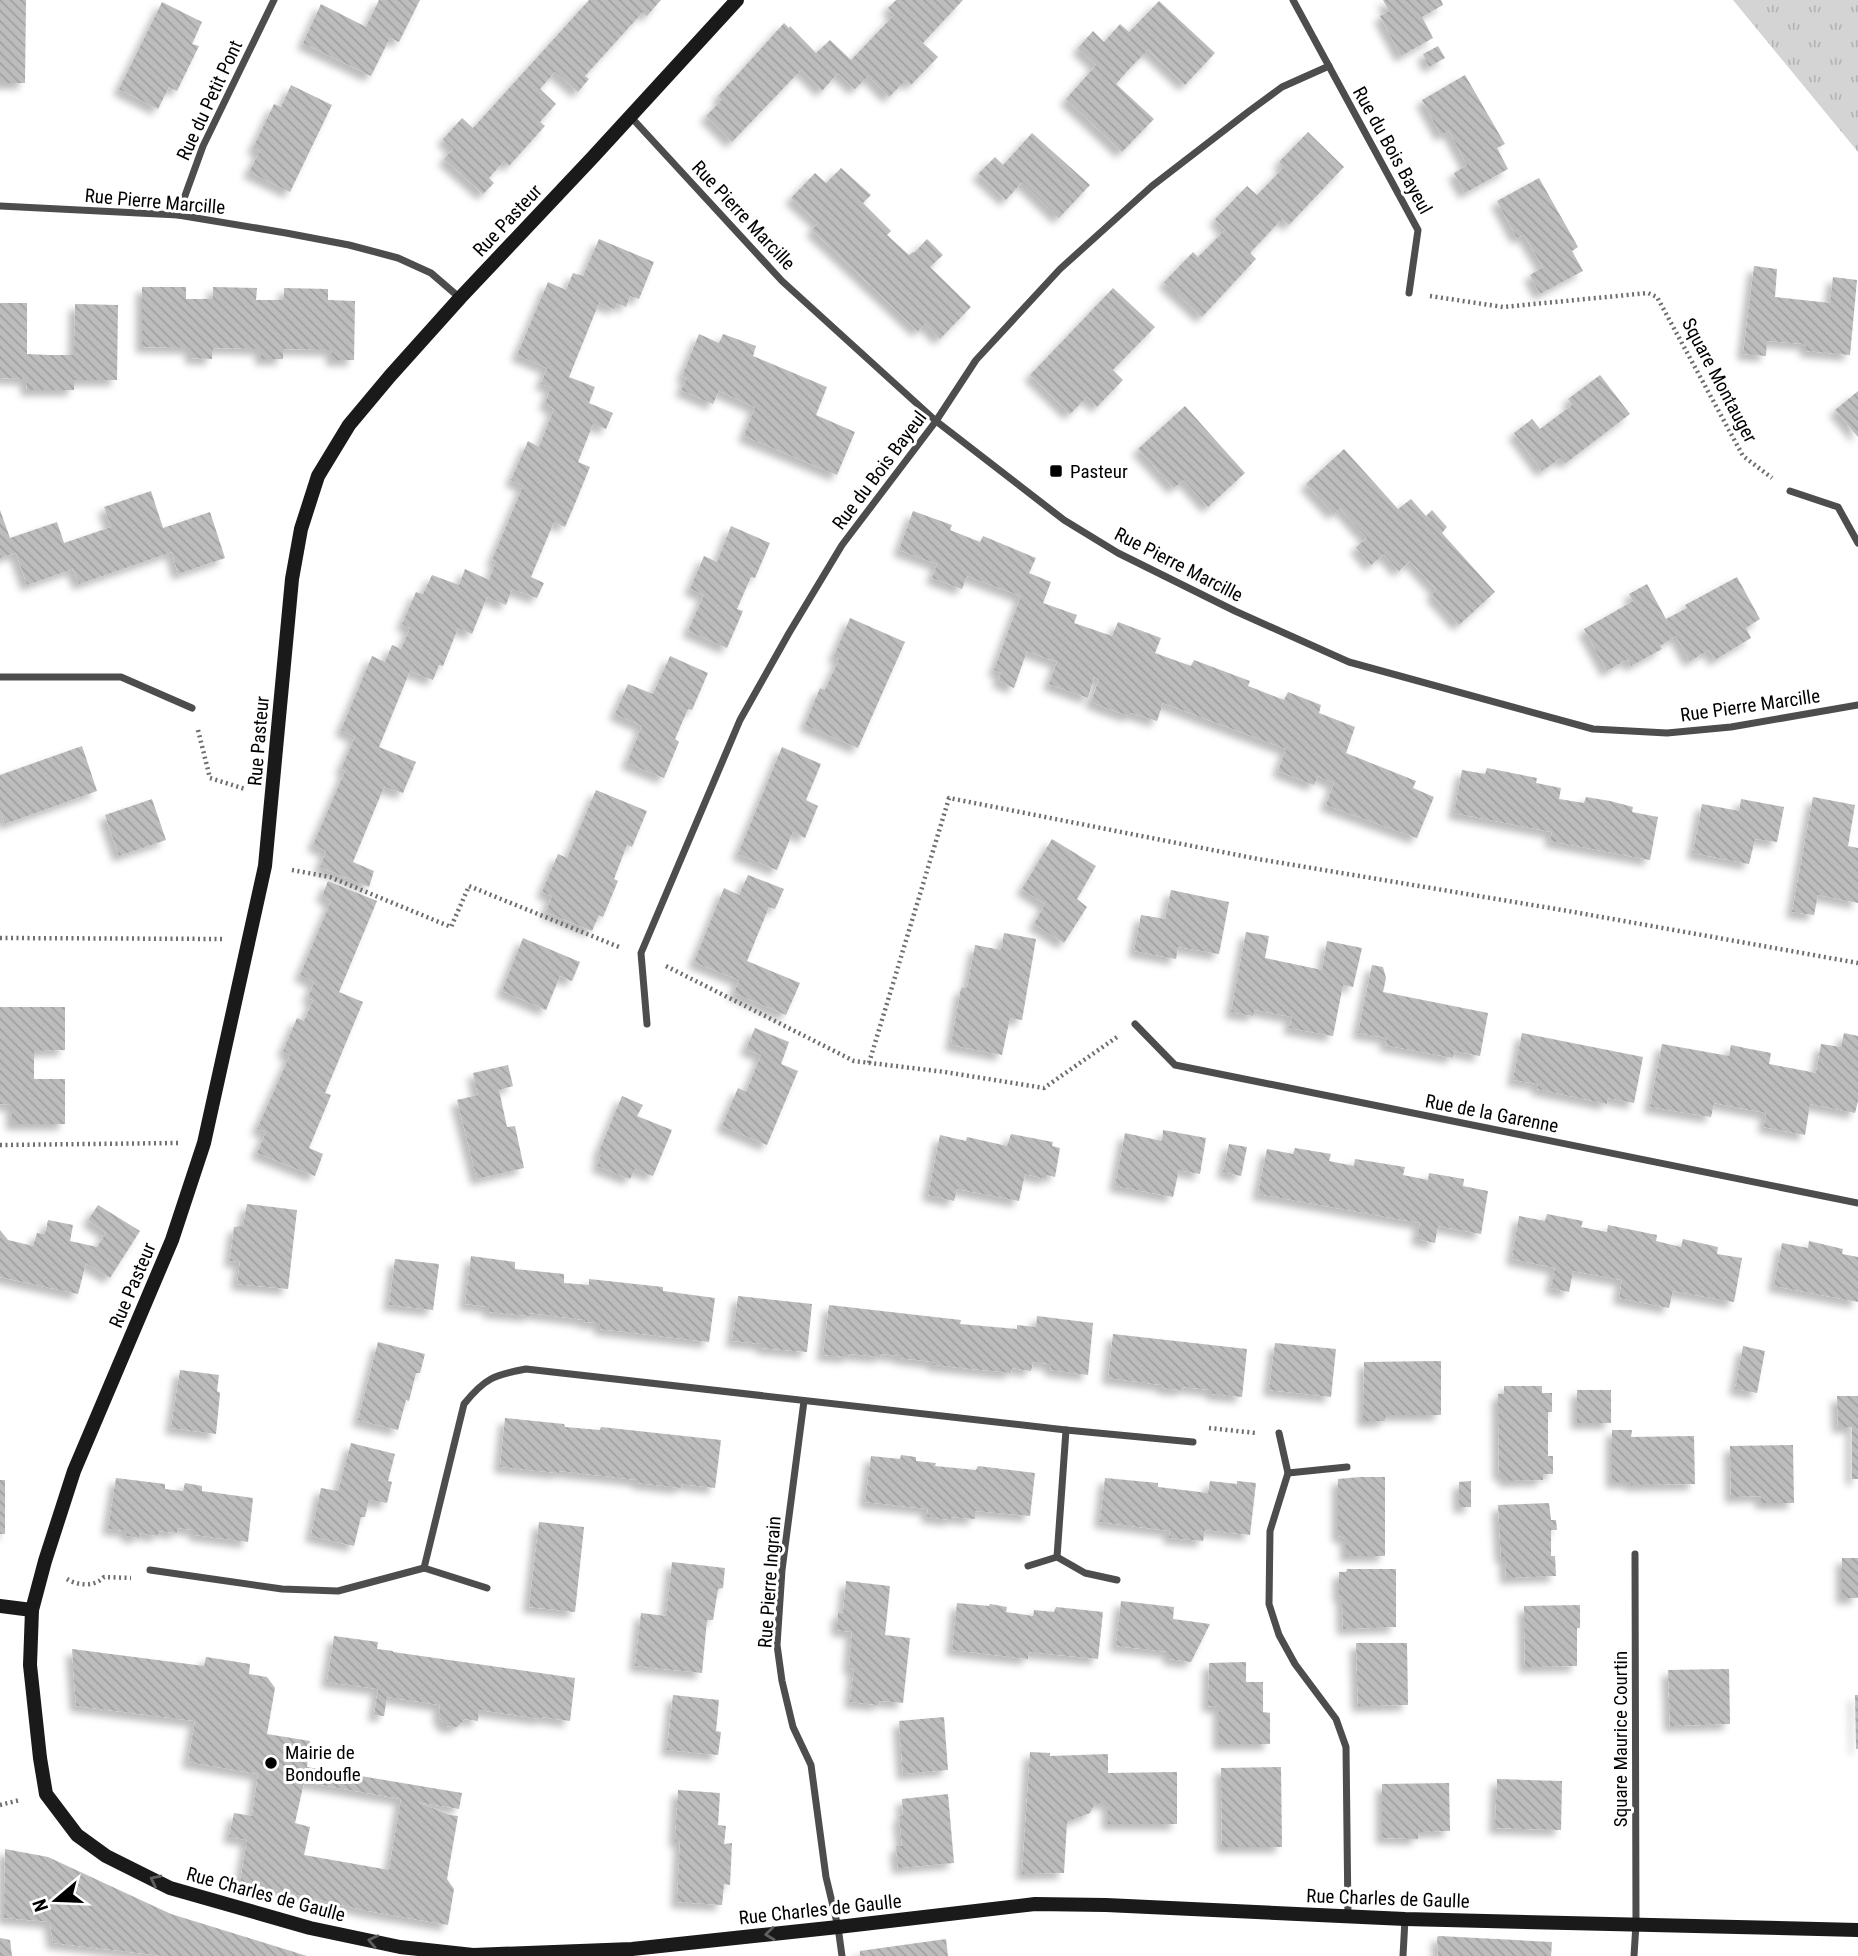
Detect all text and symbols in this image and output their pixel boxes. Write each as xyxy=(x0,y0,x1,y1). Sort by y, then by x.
street label: Rue du Petit Pont xyxy=(172,37,247,164)
street label: Rue du Bois Bayeul xyxy=(1348,82,1437,218)
street label: Rue Pierre Marcille xyxy=(687,156,800,275)
street label: Rue Pasteur xyxy=(468,179,547,261)
street label: Rue Pierre Marcille xyxy=(84,184,226,219)
street label: Square Montauger xyxy=(1677,314,1762,447)
street label: Rue du Bois Bayeul xyxy=(827,407,931,534)
place label: Pasteur xyxy=(1070,460,1128,483)
marker: Pasteur xyxy=(1048,463,1064,479)
street label: Rue Pierre Marcille xyxy=(1111,522,1247,607)
street label: Rue Pierre Marcille xyxy=(1679,684,1821,727)
street label: Rue Pasteur xyxy=(243,695,274,787)
street label: Rue de la Garenne xyxy=(1423,1089,1561,1138)
street label: Rue Pasteur xyxy=(104,1239,161,1331)
street label: Rue Pierre Ingrain xyxy=(753,1515,786,1649)
street label: Square Maurice Courtin xyxy=(1609,1651,1632,1827)
place label: Mairie de Bondoufle xyxy=(285,1741,361,1786)
marker: Mairie de Bondoufle xyxy=(263,1755,279,1771)
street label: Rue Charles de Gaulle xyxy=(184,1862,348,1927)
north arrow xyxy=(21,1865,91,1935)
one-way arrow xyxy=(150,1874,162,1888)
street label: Rue Charles de Gaulle xyxy=(1306,1884,1470,1913)
street label: Rue Charles de Gaulle xyxy=(738,1890,903,1929)
text: N xyxy=(28,1896,53,1915)
one-way arrow xyxy=(764,1927,776,1942)
one-way arrow xyxy=(367,1935,379,1950)

